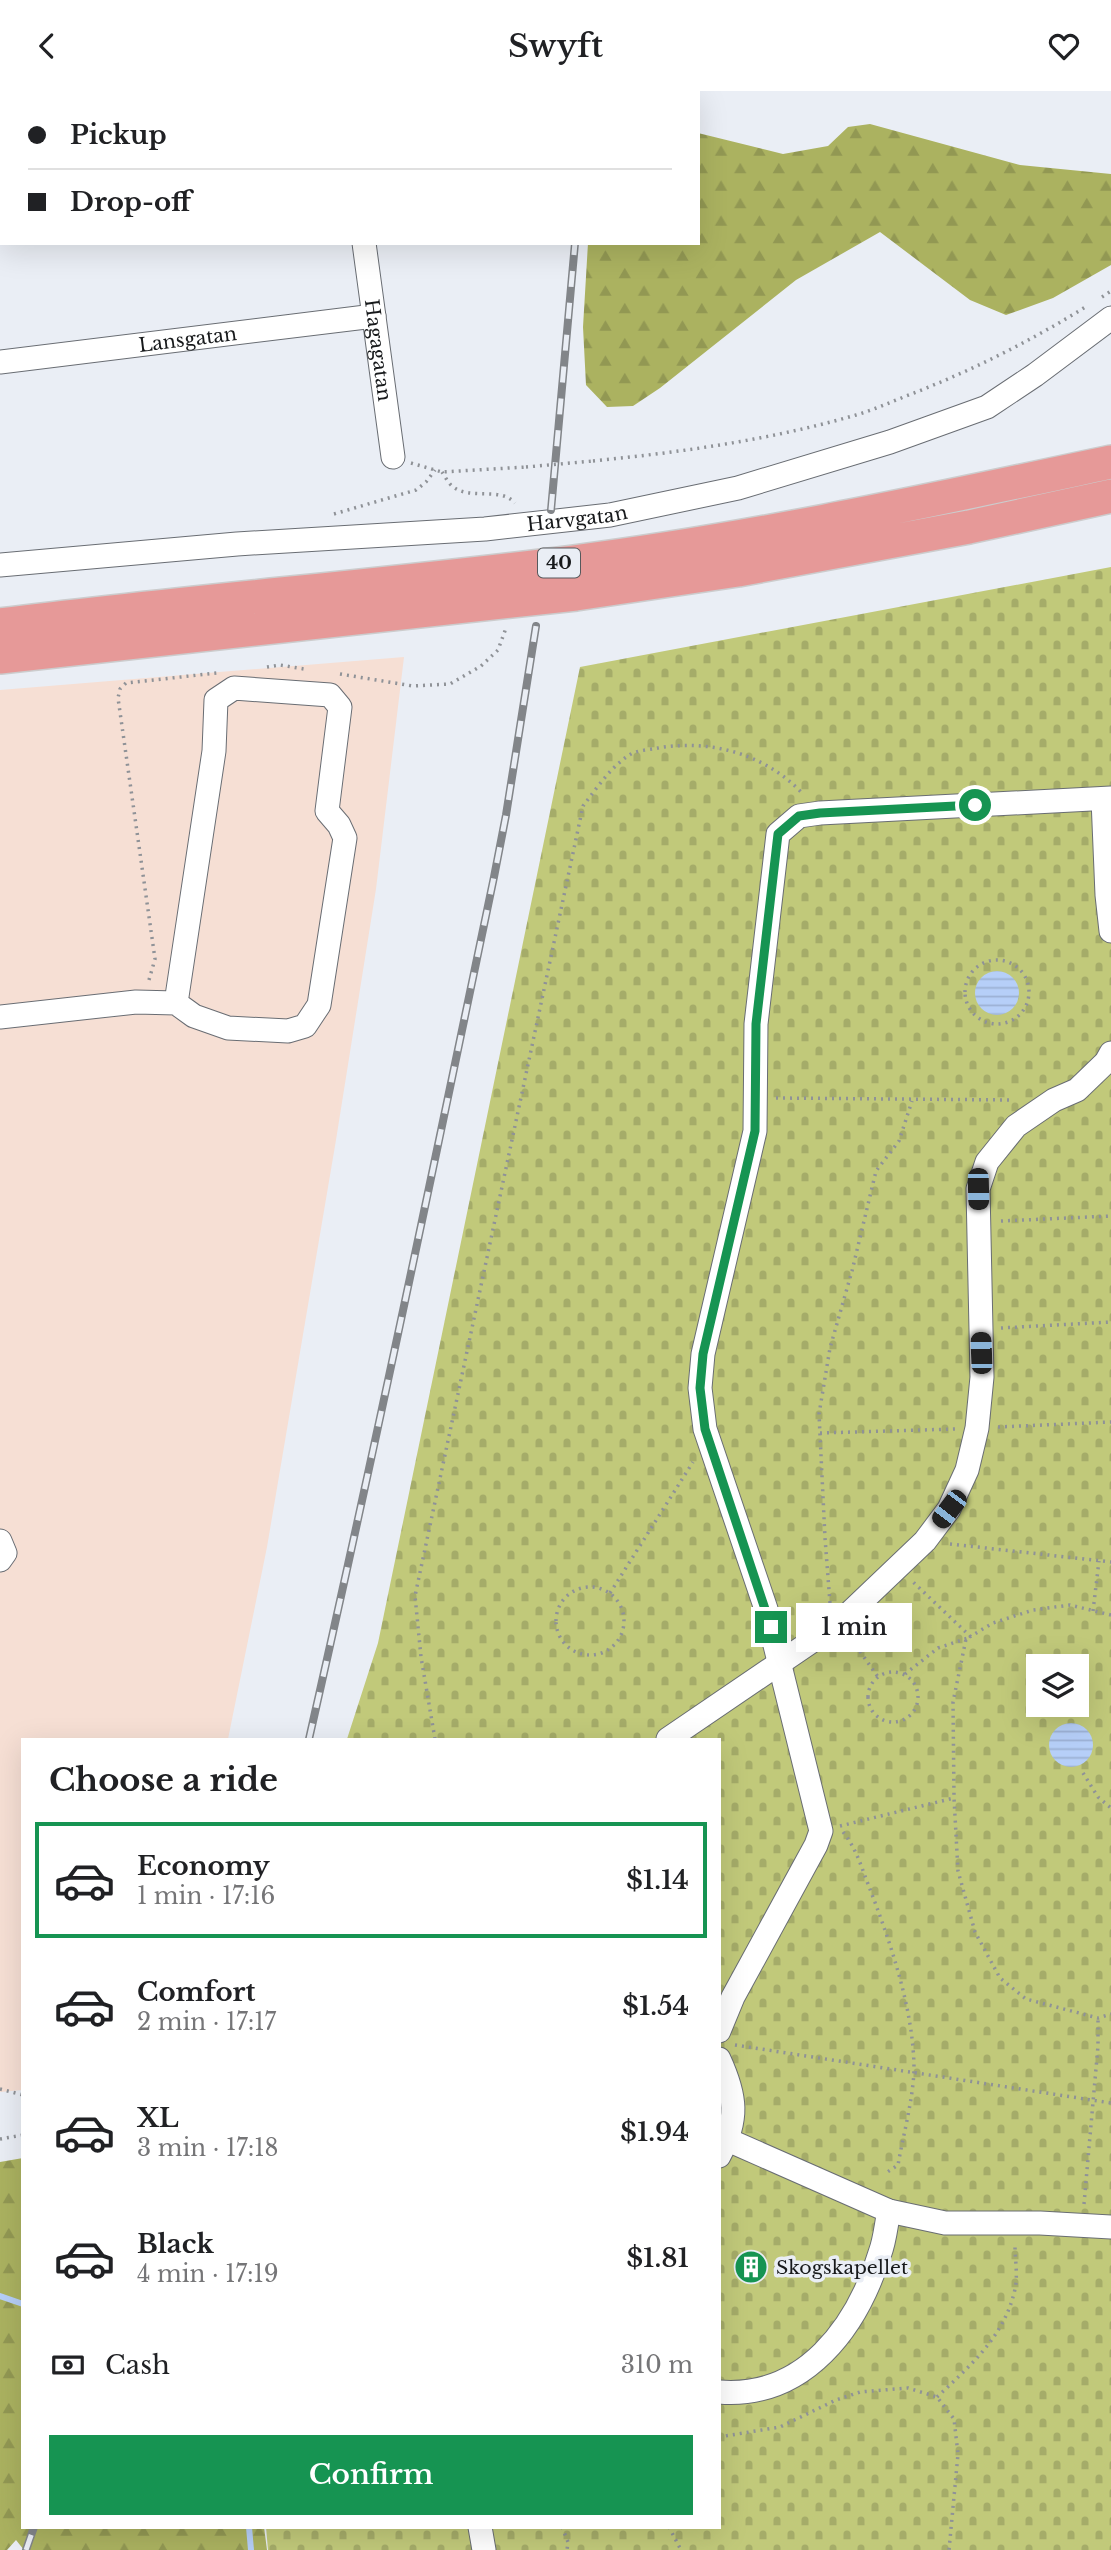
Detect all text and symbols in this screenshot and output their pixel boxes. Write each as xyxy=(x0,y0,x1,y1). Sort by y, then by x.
text: Swyft xyxy=(508,26,603,66)
icon: back xyxy=(28,27,66,65)
icon: heart xyxy=(1045,27,1083,65)
text: Pickup xyxy=(70,119,167,151)
text: Drop-off xyxy=(70,186,191,218)
street label: Hagagatan xyxy=(360,298,396,403)
street label: Lansgatan xyxy=(137,322,238,357)
street label: Harvgatan xyxy=(526,501,630,536)
road number: 40 xyxy=(538,549,580,577)
route start xyxy=(959,789,991,821)
car xyxy=(968,1168,989,1210)
car xyxy=(970,1332,993,1374)
car xyxy=(928,1486,971,1532)
callout: 1 min xyxy=(796,1603,911,1651)
route end xyxy=(755,1611,787,1643)
text: 1 min xyxy=(821,1613,887,1641)
map controls xyxy=(1026,1654,1089,1717)
button: layers xyxy=(1026,1654,1089,1717)
text: Choose a ride xyxy=(49,1760,278,1800)
icon: car xyxy=(53,1849,116,1912)
text: Economy xyxy=(137,1850,270,1882)
text: $1.14 xyxy=(626,1864,689,1896)
text: 1 min · 17:16 xyxy=(137,1882,275,1910)
icon: car xyxy=(53,1975,116,2038)
text: Comfort xyxy=(137,1976,255,2008)
text: $1.54 xyxy=(622,1990,689,2022)
text: 2 min · 17:17 xyxy=(137,2008,276,2036)
icon: car xyxy=(53,2101,116,2164)
text: XL xyxy=(137,2102,179,2134)
text: $1.94 xyxy=(620,2116,689,2148)
text: 3 min · 17:18 xyxy=(137,2134,278,2162)
icon: car xyxy=(53,2227,116,2290)
text: Black xyxy=(137,2228,214,2260)
text: $1.81 xyxy=(627,2242,689,2274)
building icon: Skogskapellet xyxy=(732,2248,770,2286)
place label: Skogskapellet xyxy=(776,2256,909,2279)
text: 4 min · 17:19 xyxy=(137,2260,279,2288)
icon: cash xyxy=(49,2346,87,2384)
text: Cash xyxy=(105,2349,170,2381)
text: 310 m xyxy=(621,2351,693,2379)
button: Confirm xyxy=(49,2435,693,2515)

